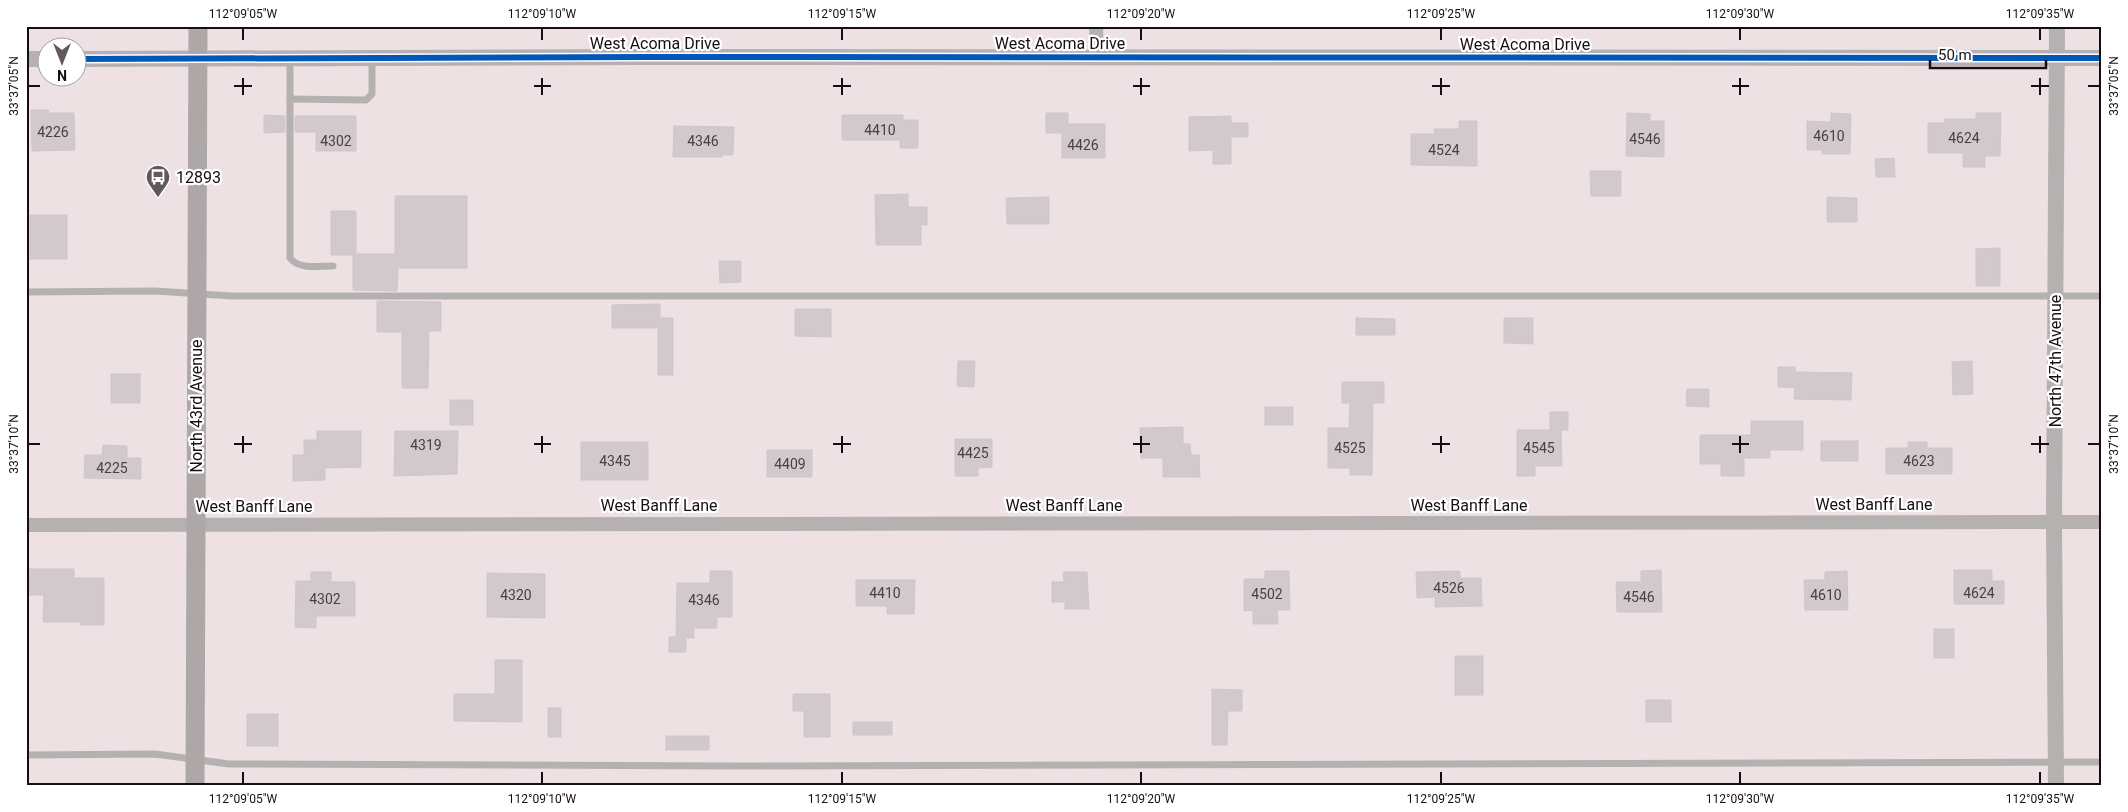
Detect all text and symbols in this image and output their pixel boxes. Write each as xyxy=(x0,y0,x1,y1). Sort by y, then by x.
text: 112°09'05"W xyxy=(209,7,277,21)
text: 112°09'10"W xyxy=(508,7,576,21)
text: 112°09'15"W xyxy=(808,7,876,21)
text: 112°09'20"W xyxy=(1107,7,1175,21)
text: 112°09'25"W xyxy=(1407,7,1475,21)
text: 112°09'30"W xyxy=(1706,7,1774,21)
text: 112°09'35"W xyxy=(2006,7,2074,21)
street label: West Acoma Drive xyxy=(590,34,720,53)
street label: West Acoma Drive xyxy=(995,34,1125,53)
street label: West Acoma Drive xyxy=(1460,35,1590,54)
north arrow xyxy=(38,38,88,88)
scale bar xyxy=(1930,38,2047,70)
text: 50 m xyxy=(1938,46,1972,64)
text: 33°37'05"N xyxy=(7,56,21,116)
text: 33°37'05"N xyxy=(2107,56,2121,116)
text: N xyxy=(57,67,67,83)
house number: 4410 xyxy=(864,122,896,138)
house number: 4226 xyxy=(37,124,69,140)
house number: 4610 xyxy=(1813,128,1845,144)
house number: 4624 xyxy=(1948,130,1980,146)
house number: 4546 xyxy=(1629,131,1661,147)
house number: 4302 xyxy=(320,133,352,149)
house number: 4346 xyxy=(687,133,719,149)
house number: 4426 xyxy=(1067,137,1099,153)
house number: 4524 xyxy=(1428,142,1460,158)
bus stop icon: 12893 xyxy=(145,164,171,198)
place label: 12893 xyxy=(176,168,221,187)
street label: North 47th Avenue xyxy=(2046,295,2065,427)
street label: North 43rd Avenue xyxy=(187,340,206,472)
text: 33°37'10"N xyxy=(7,414,21,474)
text: 33°37'10"N xyxy=(2107,414,2121,474)
house number: 4319 xyxy=(410,437,442,453)
house number: 4525 xyxy=(1334,440,1366,456)
house number: 4545 xyxy=(1523,440,1555,456)
house number: 4425 xyxy=(957,445,989,461)
house number: 4345 xyxy=(599,453,631,469)
house number: 4623 xyxy=(1903,453,1935,469)
house number: 4409 xyxy=(774,456,806,472)
house number: 4225 xyxy=(96,460,128,476)
street label: West Banff Lane xyxy=(1815,495,1933,514)
street label: West Banff Lane xyxy=(600,496,718,515)
street label: West Banff Lane xyxy=(1005,496,1123,515)
street label: West Banff Lane xyxy=(1410,496,1528,515)
street label: West Banff Lane xyxy=(195,497,313,516)
house number: 4526 xyxy=(1433,580,1465,596)
house number: 4410 xyxy=(869,585,901,601)
house number: 4624 xyxy=(1963,585,1995,601)
house number: 4502 xyxy=(1251,586,1283,602)
house number: 4320 xyxy=(500,587,532,603)
house number: 4610 xyxy=(1810,587,1842,603)
house number: 4546 xyxy=(1623,589,1655,605)
house number: 4302 xyxy=(309,591,341,607)
house number: 4346 xyxy=(688,592,720,608)
text: 112°09'05"W xyxy=(209,792,277,806)
text: 112°09'10"W xyxy=(508,792,576,806)
text: 112°09'15"W xyxy=(808,792,876,806)
text: 112°09'20"W xyxy=(1107,792,1175,806)
text: 112°09'25"W xyxy=(1407,792,1475,806)
text: 112°09'30"W xyxy=(1706,792,1774,806)
text: 112°09'35"W xyxy=(2006,792,2074,806)

